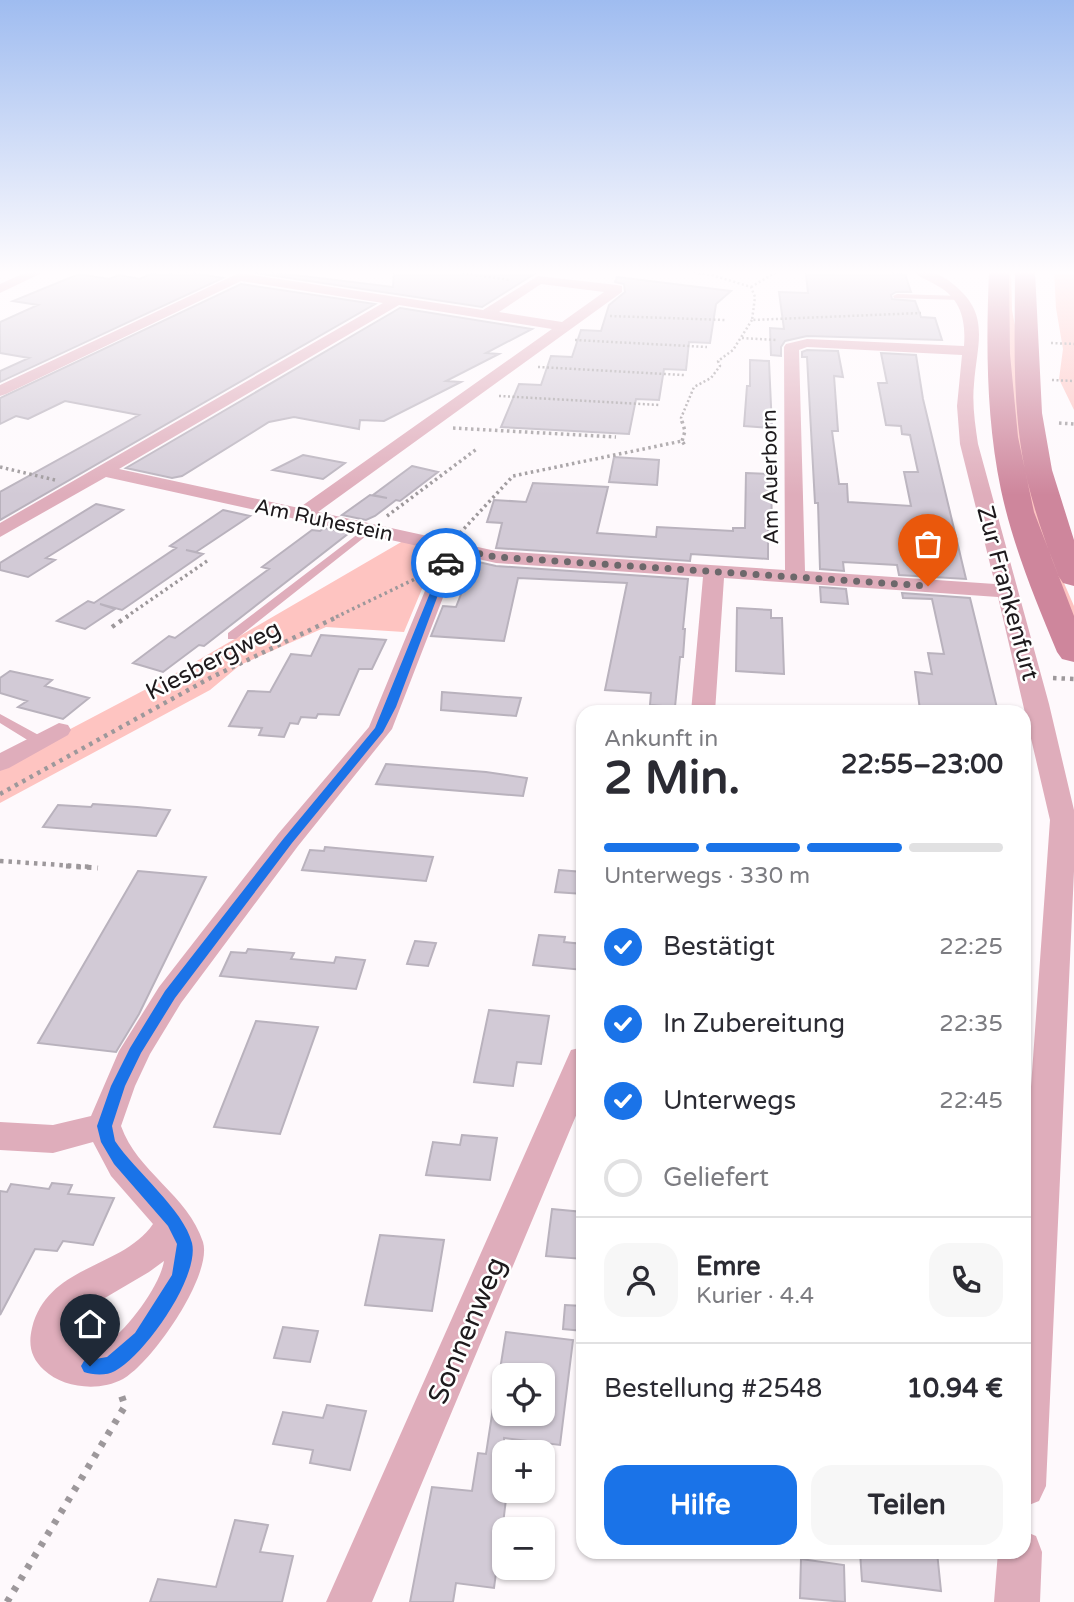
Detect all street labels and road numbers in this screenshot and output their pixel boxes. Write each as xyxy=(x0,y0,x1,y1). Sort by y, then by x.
street label: Am Auerborn xyxy=(757,409,784,545)
street label: Am Ruhestein xyxy=(253,494,395,547)
street label: Zur Frankenfurt xyxy=(970,503,1045,684)
street label: Kiesbergweg xyxy=(141,614,285,707)
street label: Sonnenweg xyxy=(421,1252,513,1409)

